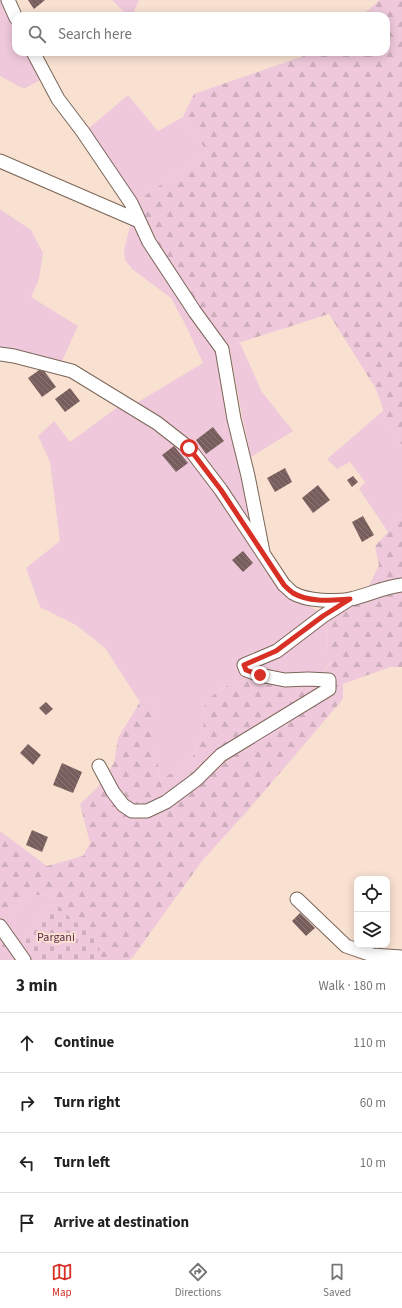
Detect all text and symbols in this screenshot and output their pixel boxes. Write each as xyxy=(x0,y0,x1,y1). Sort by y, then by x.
search box xyxy=(12,12,390,56)
icon: search xyxy=(26,23,48,45)
text: Search here xyxy=(58,24,132,45)
route start xyxy=(180,439,198,457)
route end xyxy=(251,666,269,684)
map controls xyxy=(354,876,390,948)
button: locate xyxy=(354,876,390,912)
button: layers xyxy=(354,912,390,948)
park label: Pargani xyxy=(37,929,75,946)
text: 3 min xyxy=(16,974,57,998)
text: Walk · 180 m xyxy=(318,977,386,995)
icon: ahead xyxy=(16,1032,38,1054)
text: Continue xyxy=(54,1032,114,1053)
text: 110 m xyxy=(353,1034,386,1052)
icon: right xyxy=(16,1092,38,1114)
text: Turn right xyxy=(54,1092,120,1113)
text: 60 m xyxy=(360,1094,386,1112)
icon: left xyxy=(16,1152,38,1174)
text: Turn left xyxy=(54,1152,110,1173)
text: 10 m xyxy=(360,1154,386,1172)
icon: arrive xyxy=(16,1212,38,1234)
text: Arrive at destination xyxy=(54,1212,189,1233)
tab: Map xyxy=(51,1261,73,1300)
tab: Directions xyxy=(175,1261,221,1300)
tab: Saved xyxy=(323,1261,351,1300)

